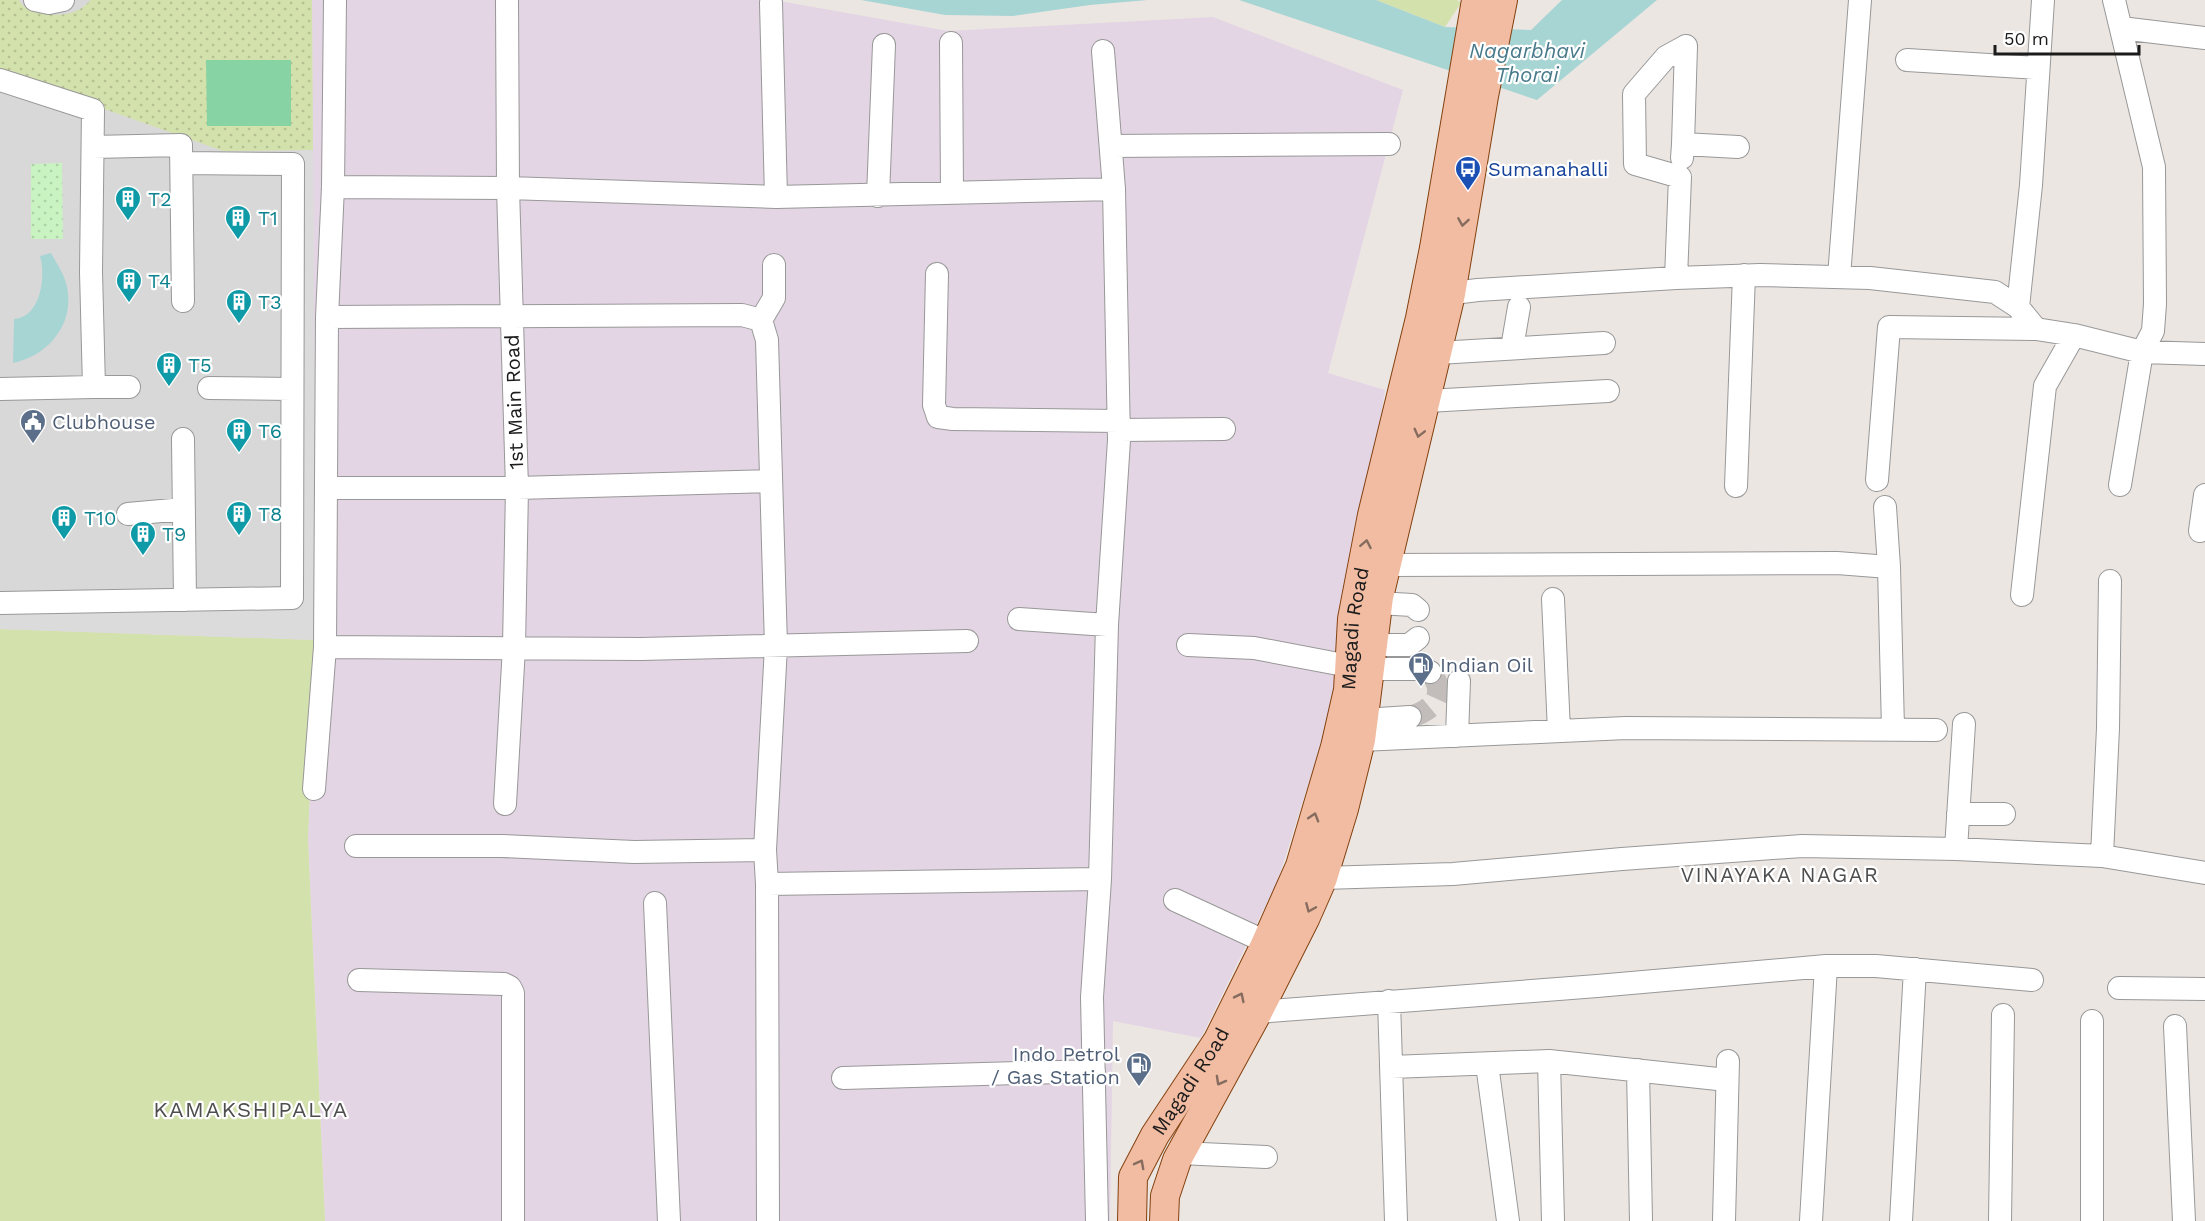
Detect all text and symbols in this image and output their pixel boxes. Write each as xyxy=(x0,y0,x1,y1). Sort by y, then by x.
scale bar xyxy=(1995,18,2139,56)
text: 50 m xyxy=(2004,28,2049,49)
water label: Nagarbhavi Thorai xyxy=(1469,38,1586,87)
bus stop icon: Sumanahalli xyxy=(1453,154,1483,192)
place label: Sumanahalli xyxy=(1488,157,1608,181)
building icon: T2 xyxy=(113,184,143,222)
place label: T2 xyxy=(148,187,172,211)
building icon: T1 xyxy=(223,203,253,241)
place label: T1 xyxy=(258,206,278,230)
one-way arrow xyxy=(1457,217,1469,227)
building icon: T4 xyxy=(114,266,144,304)
place label: T4 xyxy=(148,269,171,293)
building icon: T3 xyxy=(224,287,254,325)
place label: T3 xyxy=(258,290,282,314)
street label: 1st Main Road xyxy=(500,334,528,470)
building icon: T5 xyxy=(154,350,184,388)
place label: T5 xyxy=(188,353,212,377)
public building icon: Clubhouse xyxy=(18,407,48,445)
place label: Clubhouse xyxy=(52,410,156,434)
building icon: T6 xyxy=(224,416,254,454)
place label: T6 xyxy=(258,419,282,443)
one-way arrow xyxy=(1414,428,1427,438)
building icon: T8 xyxy=(224,499,254,537)
place label: T8 xyxy=(258,502,282,526)
building icon: T10 xyxy=(49,503,79,541)
place label: T10 xyxy=(84,506,116,530)
building icon: T9 xyxy=(128,519,158,557)
place label: T9 xyxy=(162,522,186,546)
one-way arrow xyxy=(1359,540,1372,550)
street label: Magadi Road xyxy=(1336,565,1374,691)
fuel station icon: Indian Oil xyxy=(1406,650,1436,688)
place label: Indian Oil xyxy=(1440,653,1533,677)
one-way arrow xyxy=(1307,812,1319,823)
district label: VINAYAKA NAGAR xyxy=(1680,862,1880,887)
one-way arrow xyxy=(1305,902,1317,913)
one-way arrow xyxy=(1232,992,1244,1003)
street label: Magadi Road xyxy=(1146,1023,1234,1139)
place label: Indo Petrol / Gas Station xyxy=(991,1042,1120,1089)
fuel station icon: Indo Petrol / Gas Station xyxy=(1124,1050,1154,1088)
one-way arrow xyxy=(1216,1075,1227,1085)
district label: KAMAKSHIPALYA xyxy=(153,1097,349,1122)
one-way arrow xyxy=(1133,1160,1144,1171)

